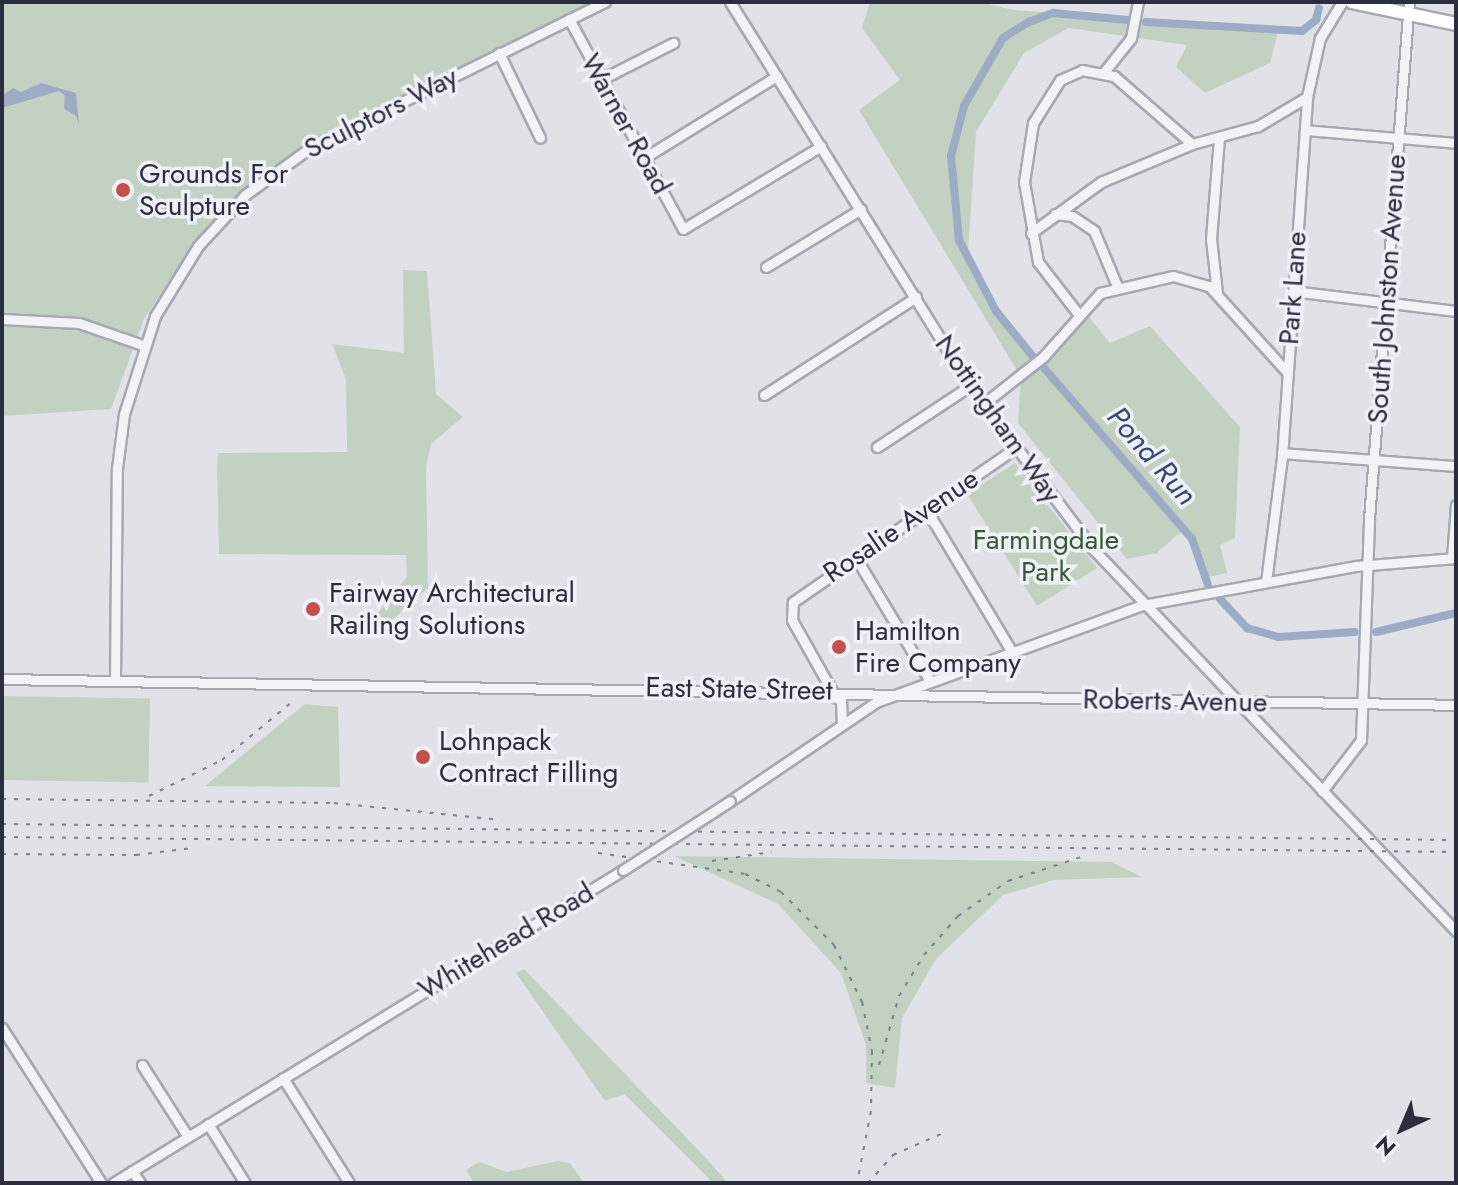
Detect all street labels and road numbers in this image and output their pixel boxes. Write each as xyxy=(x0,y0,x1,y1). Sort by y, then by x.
street label: Warner Road xyxy=(574,48,678,200)
street label: Sculptors Way xyxy=(299,60,463,166)
street label: South Johnston Avenue xyxy=(1361,153,1413,425)
street label: Park Lane xyxy=(1272,230,1314,346)
street label: Nottingham Way xyxy=(928,329,1068,509)
street label: Rosalie Avenue xyxy=(817,462,985,590)
street label: East State Street xyxy=(645,671,833,707)
street label: Roberts Avenue xyxy=(1082,683,1268,719)
street label: Whitehead Road xyxy=(412,876,600,1006)

